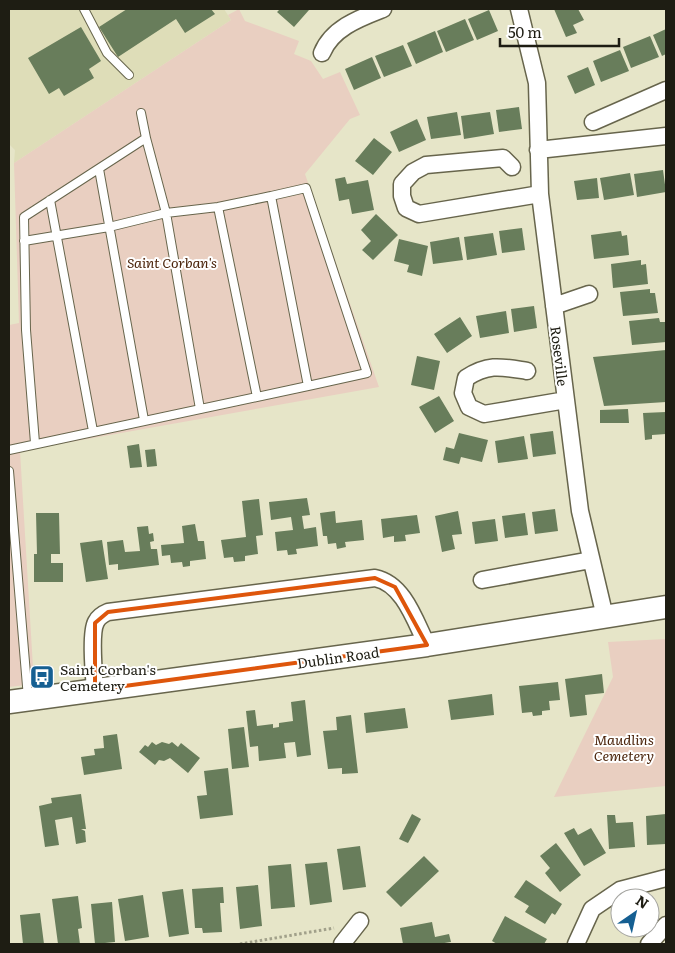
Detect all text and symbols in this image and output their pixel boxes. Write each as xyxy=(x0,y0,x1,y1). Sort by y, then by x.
scale bar xyxy=(500,15,619,47)
text: 50 m xyxy=(508,20,542,43)
park label: Saint Corban's xyxy=(127,252,217,272)
street label: Roseville xyxy=(546,325,574,387)
street label: Dublin Road xyxy=(296,641,381,673)
place label: Saint Corban's Cemetery xyxy=(60,659,156,695)
bus stop icon: Saint Corban's Cemetery xyxy=(29,664,55,690)
park label: Maudlins Cemetery xyxy=(594,729,654,765)
north arrow xyxy=(610,888,660,938)
text: N xyxy=(632,890,653,913)

